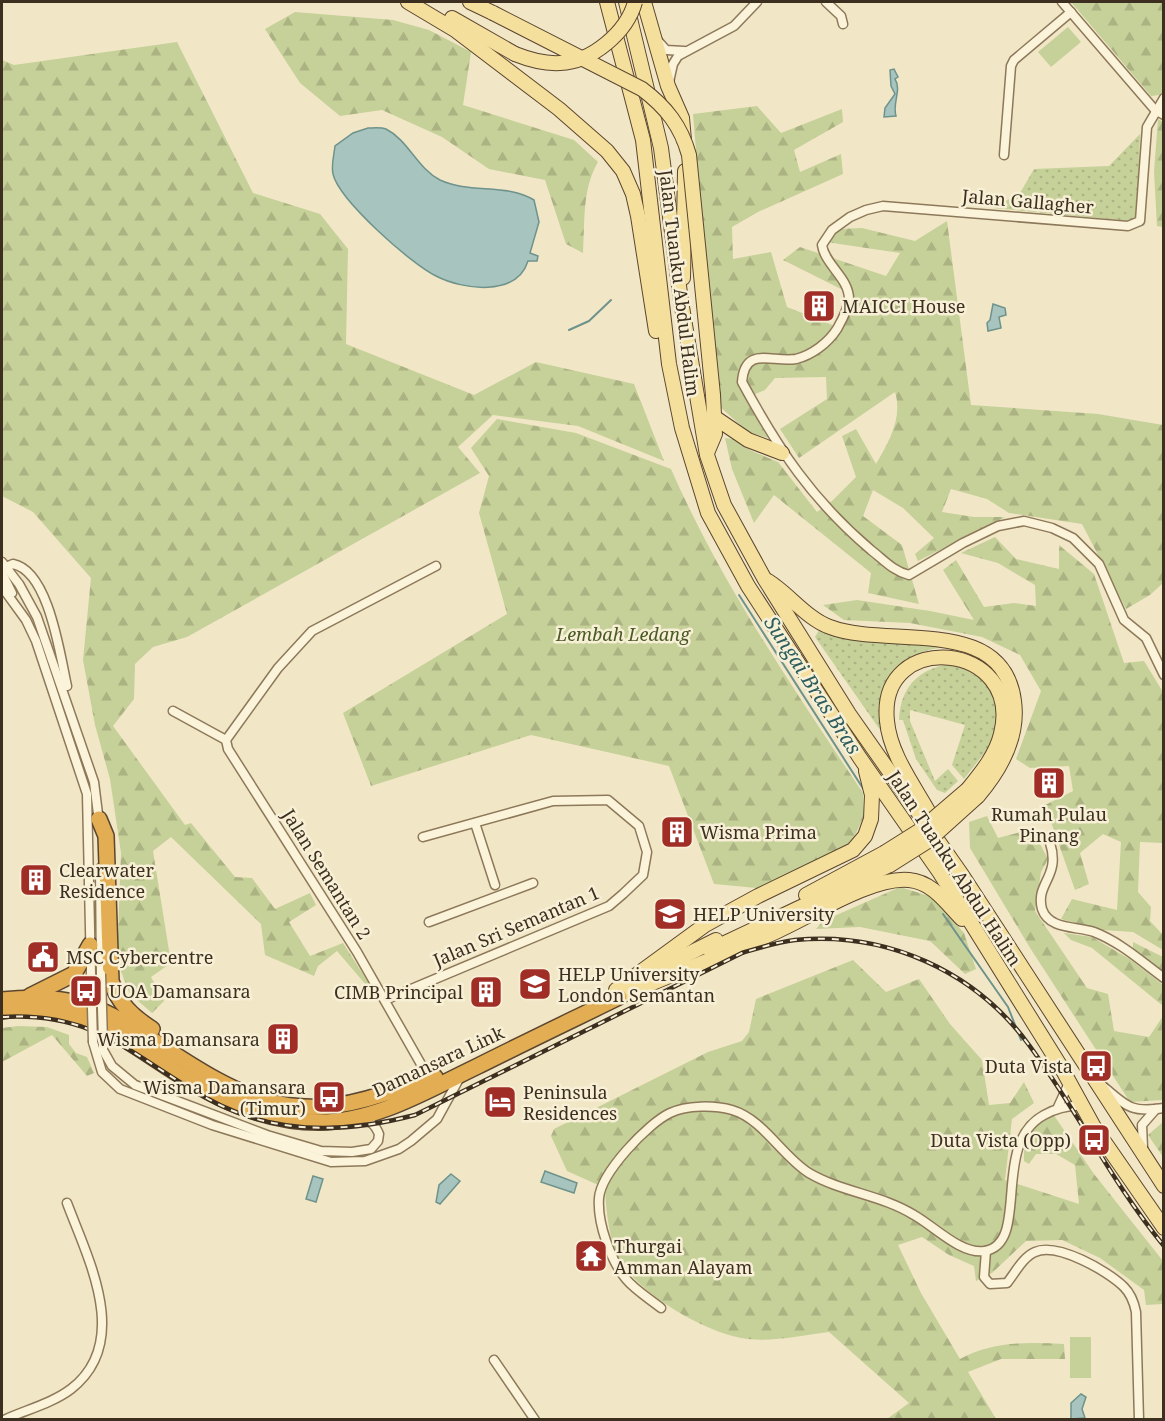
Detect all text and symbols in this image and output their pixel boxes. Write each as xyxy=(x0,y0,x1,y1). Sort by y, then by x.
street label: Jalan Tuanku Abdul Halim xyxy=(654,167,706,398)
street label: Jalan Gallagher xyxy=(960,183,1095,219)
building icon: MAICCI House xyxy=(801,288,837,324)
place label: MAICCI House xyxy=(842,294,965,318)
water label: Sungai Bras Bras xyxy=(758,611,868,759)
park label: Lembah Ledang xyxy=(555,622,691,646)
street label: Jalan Tuanku Abdul Halim xyxy=(882,765,1027,970)
building icon: Rumah Pulau Pinang xyxy=(1031,765,1067,801)
place label: Rumah Pulau Pinang xyxy=(991,802,1108,847)
street label: Jalan Semantan 2 xyxy=(277,803,377,944)
building icon: Wisma Prima xyxy=(659,814,695,850)
place label: Wisma Prima xyxy=(700,820,817,844)
place label: Clearwater Residence xyxy=(59,858,154,903)
building icon: Clearwater Residence xyxy=(18,862,54,898)
street label: Jalan Sri Semantan 1 xyxy=(428,880,603,972)
school or university icon: HELP University xyxy=(652,896,688,932)
place label: HELP University xyxy=(693,902,835,926)
public building icon: MSC Cybercentre xyxy=(25,939,61,975)
place label: MSC Cybercentre xyxy=(66,945,213,969)
place label: HELP University London Semantan xyxy=(558,962,716,1007)
school or university icon: HELP University London Semantan xyxy=(517,966,553,1002)
bus stop icon: UOA Damansara xyxy=(68,973,104,1009)
building icon: CIMB Principal xyxy=(468,974,504,1010)
place label: UOA Damansara xyxy=(109,979,251,1003)
place label: CIMB Principal xyxy=(334,980,463,1004)
street label: Damansara Link xyxy=(368,1020,508,1102)
building icon: Wisma Damansara xyxy=(265,1021,301,1057)
place label: Wisma Damansara xyxy=(97,1027,260,1051)
bus stop icon: Duta Vista xyxy=(1078,1048,1114,1084)
place label: Duta Vista xyxy=(985,1054,1073,1078)
place label: Wisma Damansara (Timur) xyxy=(143,1075,306,1120)
bus stop icon: Wisma Damansara (Timur) xyxy=(311,1079,347,1115)
place label: Peninsula Residences xyxy=(523,1080,617,1125)
hotel icon: Peninsula Residences xyxy=(482,1084,518,1120)
bus stop icon: Duta Vista (Opp) xyxy=(1076,1122,1112,1158)
place label: Duta Vista (Opp) xyxy=(930,1128,1071,1152)
place label: Thurgai Amman Alayam xyxy=(614,1234,753,1279)
temple icon: Thurgai Amman Alayam xyxy=(573,1238,609,1274)

